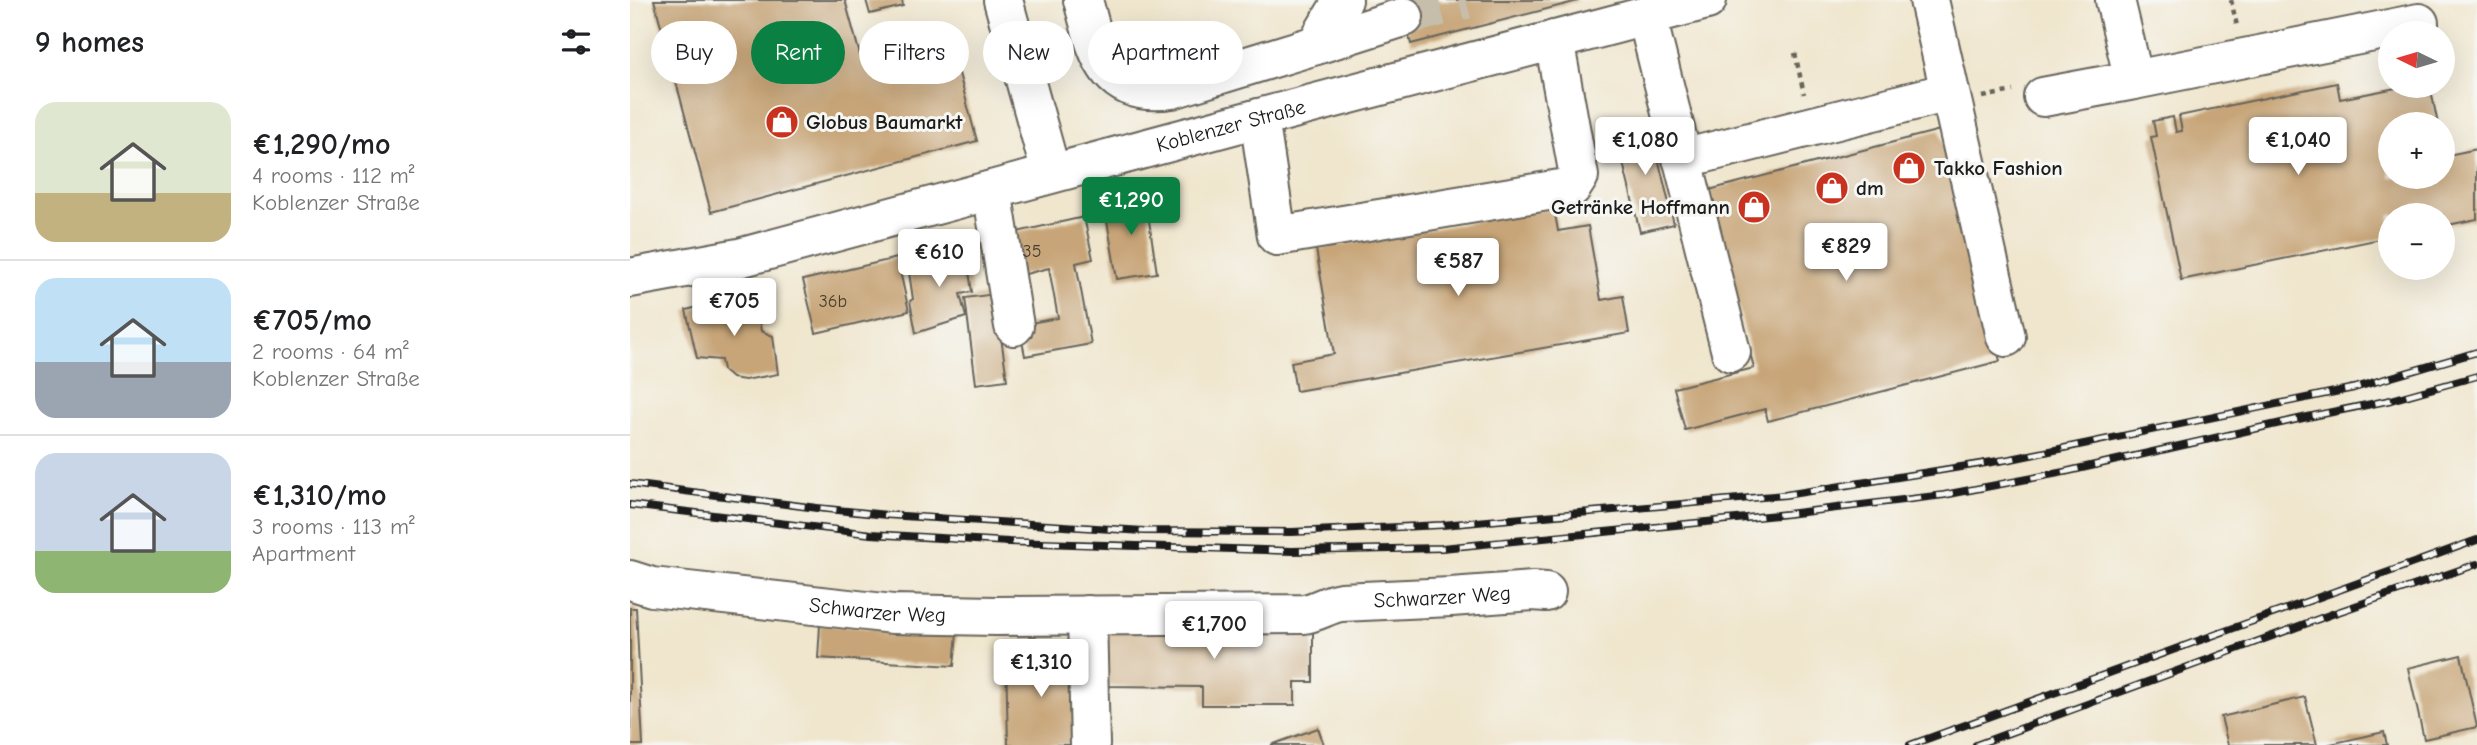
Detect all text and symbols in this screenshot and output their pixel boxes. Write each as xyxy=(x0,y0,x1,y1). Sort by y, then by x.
chip: Buy xyxy=(651,21,737,84)
chip: Rent xyxy=(751,21,845,84)
chip: Filters xyxy=(859,21,969,84)
chip: New xyxy=(983,21,1074,84)
chip: Apartment xyxy=(1088,21,1243,84)
north arrow xyxy=(2378,21,2455,98)
map controls xyxy=(2378,21,2455,280)
icon: filters xyxy=(557,23,595,61)
text: 9 homes xyxy=(35,25,144,60)
street label: Koblenzer Straße xyxy=(1153,94,1308,157)
shop icon: Globus Baumarkt xyxy=(763,103,801,141)
place label: Globus Baumarkt xyxy=(806,110,963,134)
button: + xyxy=(2378,112,2455,189)
pin: €1,080 xyxy=(1588,118,1702,177)
pin: €1,040 xyxy=(2241,118,2355,177)
text: €1,080 xyxy=(1611,126,1679,153)
text: €1,040 xyxy=(2265,126,2331,153)
text: €1,290/mo xyxy=(252,127,391,162)
icon: home xyxy=(91,130,175,214)
shop icon: Takko Fashion xyxy=(1890,149,1928,187)
place label: Takko Fashion xyxy=(1934,156,2063,180)
text: 4 rooms · 112 m² xyxy=(252,162,415,189)
shop icon: dm xyxy=(1813,169,1851,207)
place label: dm xyxy=(1856,176,1884,200)
pin: €1,290 xyxy=(1074,177,1188,237)
text: €1,290 xyxy=(1098,186,1164,213)
shop icon: Getränke Hoffmann xyxy=(1735,188,1773,226)
text: Koblenzer Straße xyxy=(252,189,420,216)
place label: Getränke Hoffmann xyxy=(1551,195,1730,219)
button: − xyxy=(2378,203,2455,280)
pin: €829 xyxy=(1805,224,1887,283)
pin: €610 xyxy=(898,230,980,289)
text: €829 xyxy=(1820,232,1872,259)
text: €610 xyxy=(914,238,964,265)
pin: €587 xyxy=(1417,238,1499,298)
house number: 35 xyxy=(1023,241,1041,262)
text: €587 xyxy=(1433,247,1483,274)
pin: €705 xyxy=(693,278,775,338)
text: €705 xyxy=(708,287,760,314)
house number: 36b xyxy=(819,291,847,312)
text: €705/mo xyxy=(252,303,372,338)
icon: home xyxy=(91,306,175,390)
text: 2 rooms · 64 m² xyxy=(252,338,409,365)
text: Koblenzer Straße xyxy=(252,365,420,392)
text: €1,310/mo xyxy=(252,478,386,513)
icon: home xyxy=(91,481,175,565)
text: 3 rooms · 113 m² xyxy=(252,513,415,540)
text: Apartment xyxy=(252,540,355,567)
street label: Schwarzer Weg xyxy=(1373,581,1512,613)
street label: Schwarzer Weg xyxy=(808,593,946,627)
pin: €1,700 xyxy=(1157,602,1271,661)
text: €1,700 xyxy=(1181,610,1247,637)
pin: €1,310 xyxy=(984,640,1098,699)
text: €1,310 xyxy=(1010,648,1072,675)

